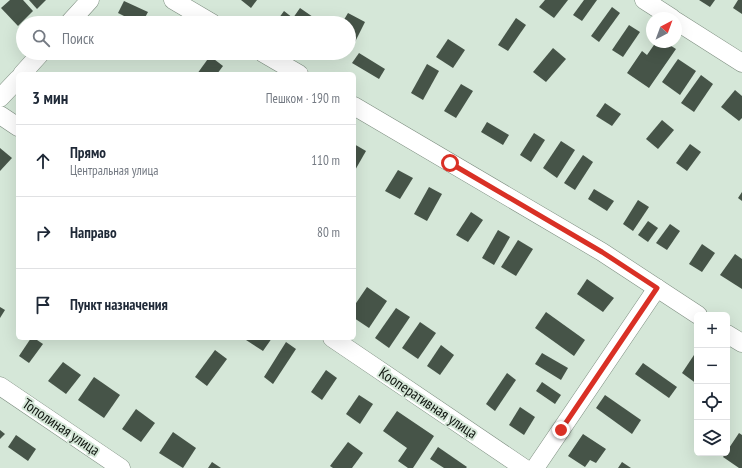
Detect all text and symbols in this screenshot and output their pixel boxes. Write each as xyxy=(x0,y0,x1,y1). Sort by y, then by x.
north arrow xyxy=(646,12,682,48)
search box xyxy=(16,16,356,60)
icon: search xyxy=(30,27,52,49)
text: Поиск xyxy=(62,29,94,48)
text: 3 мин xyxy=(32,87,68,109)
text: Пешком · 190 m xyxy=(266,90,340,107)
text: Прямо xyxy=(70,143,106,162)
icon: ahead xyxy=(32,150,54,172)
text: 110 m xyxy=(311,152,340,169)
route start xyxy=(441,154,459,172)
text: Центральная улица xyxy=(70,162,158,179)
icon: right xyxy=(32,222,54,244)
text: Направо xyxy=(70,223,117,242)
text: 80 m xyxy=(317,224,340,241)
icon: arrive xyxy=(32,294,54,316)
text: Пункт назначения xyxy=(70,295,168,314)
map controls xyxy=(694,312,730,456)
button: + xyxy=(694,312,730,348)
button: − xyxy=(694,348,730,384)
street label: Кооперативная улица xyxy=(376,363,481,442)
button: locate xyxy=(694,384,730,420)
street label: Тополиная улица xyxy=(19,394,104,459)
button: layers xyxy=(694,420,730,456)
route end xyxy=(552,421,570,439)

